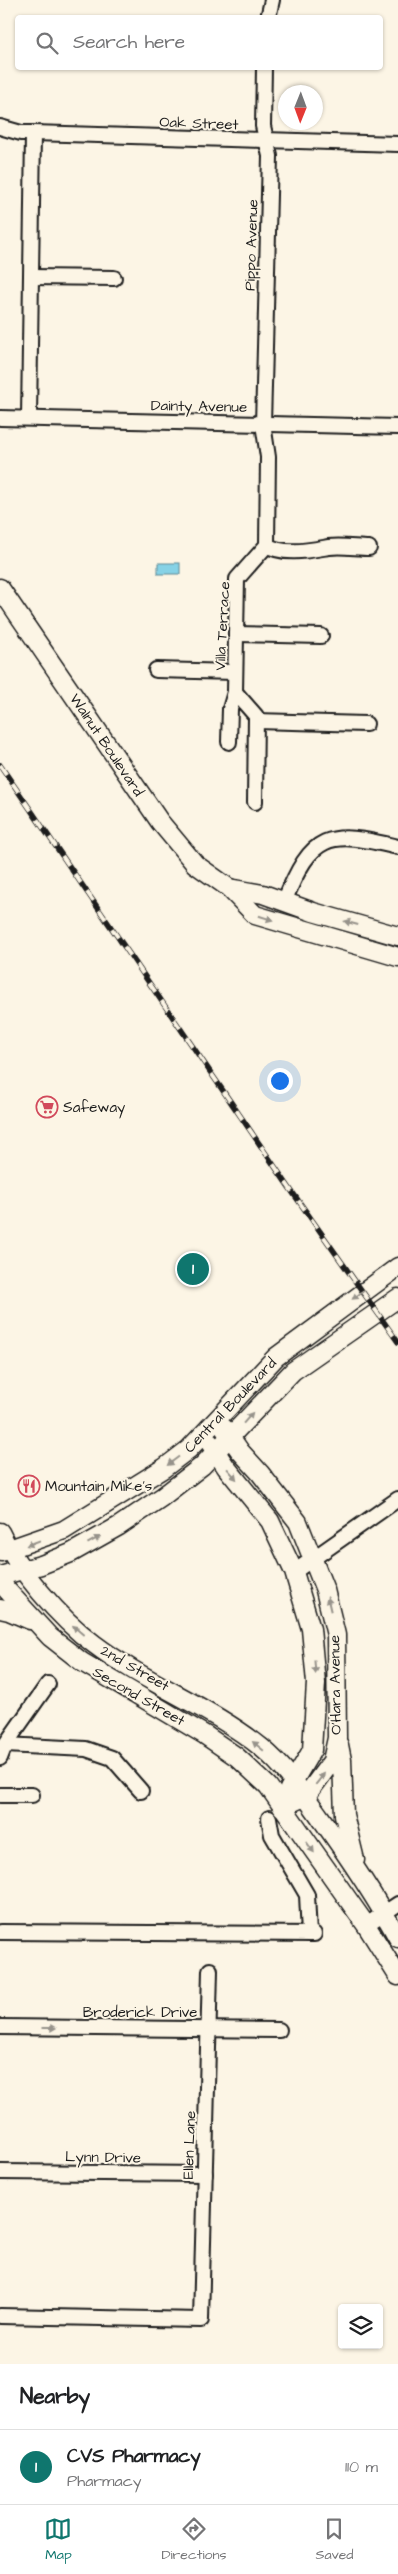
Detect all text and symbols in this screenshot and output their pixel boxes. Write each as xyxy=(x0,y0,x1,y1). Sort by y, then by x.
search box xyxy=(15,15,383,70)
icon: search xyxy=(33,29,61,57)
text: Search here xyxy=(73,29,185,56)
north arrow xyxy=(278,85,323,130)
street label: Oak Street xyxy=(159,112,239,135)
street label: Pippo Avenue xyxy=(239,199,264,291)
street label: Dainty Avenue xyxy=(151,395,247,419)
street label: Villa Terrace xyxy=(210,581,235,671)
street label: Walnut Boulevard xyxy=(64,690,149,801)
one-way arrow xyxy=(258,915,273,923)
one-way arrow xyxy=(343,918,358,926)
your location xyxy=(267,1068,293,1094)
supermarket icon: Safeway xyxy=(35,1095,59,1119)
place label: Safeway xyxy=(63,1097,125,1119)
pin: 1 xyxy=(177,1250,209,1288)
one-way arrow xyxy=(351,1290,365,1300)
street label: Central Boulevard xyxy=(179,1353,282,1458)
one-way arrow xyxy=(242,1412,254,1424)
one-way arrow xyxy=(167,1456,180,1467)
one-way arrow xyxy=(226,1467,237,1480)
restaurant icon: Mountain Mike's xyxy=(17,1474,41,1498)
place label: Mountain Mike's xyxy=(45,1476,153,1497)
one-way arrow xyxy=(87,1536,102,1544)
one-way arrow xyxy=(25,1539,40,1547)
one-way arrow xyxy=(325,1597,333,1612)
one-way arrow xyxy=(72,1624,84,1636)
street label: O'Hara Avenue xyxy=(324,1635,347,1735)
street label: 2nd Street xyxy=(97,1640,173,1697)
one-way arrow xyxy=(311,1660,319,1676)
street label: Second Street xyxy=(89,1662,189,1731)
one-way arrow xyxy=(252,1740,265,1751)
one-way arrow xyxy=(315,1772,325,1786)
one-way arrow xyxy=(305,1840,315,1854)
street label: Broderick Drive xyxy=(83,2002,197,2023)
one-way arrow xyxy=(41,2024,57,2032)
street label: Ellen Lane xyxy=(178,2110,201,2180)
street label: Lynn Drive xyxy=(65,2146,141,2170)
map controls xyxy=(338,2304,383,2349)
button: layers xyxy=(338,2304,383,2349)
text: Nearby xyxy=(20,2382,90,2411)
text: CVS Pharmacy xyxy=(67,2443,201,2470)
text: 1 xyxy=(35,2456,37,2478)
text: 110 m xyxy=(345,2456,378,2478)
text: Pharmacy xyxy=(67,2470,142,2492)
tab: Map xyxy=(44,2515,72,2565)
tab: Directions xyxy=(161,2515,226,2565)
tab: Saved xyxy=(315,2515,354,2565)

